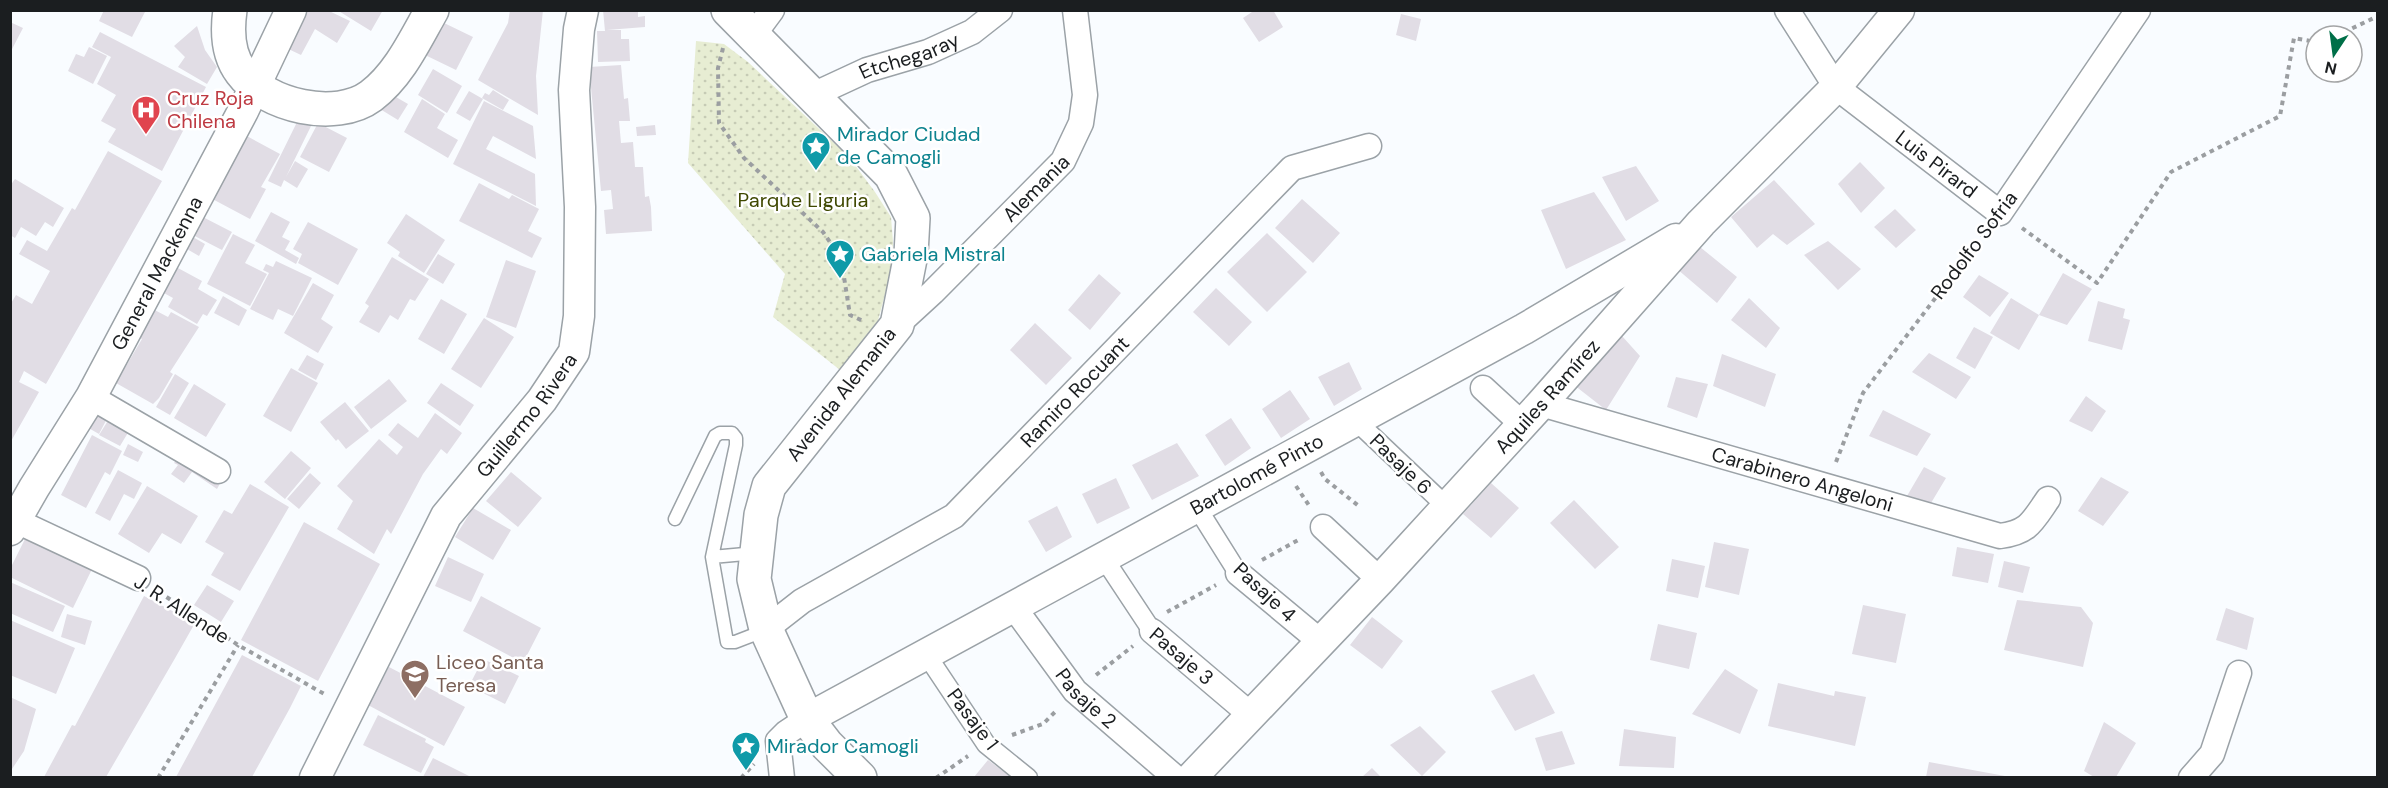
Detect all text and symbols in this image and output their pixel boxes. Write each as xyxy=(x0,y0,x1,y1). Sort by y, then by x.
north arrow xyxy=(2304,24,2364,84)
street label: Etchegaray xyxy=(855,26,963,85)
text: N xyxy=(2323,57,2339,80)
place label: Cruz Roja Chilena xyxy=(167,85,254,134)
hospital icon: Cruz Roja Chilena xyxy=(130,94,162,136)
place label: Mirador Ciudad de Camogli xyxy=(837,121,981,170)
street label: Luis Pirard xyxy=(1890,125,1983,204)
place icon: Mirador Ciudad de Camogli xyxy=(800,130,832,172)
street label: Alemania xyxy=(997,149,1075,228)
street label: Rodolfo Sofria xyxy=(1925,186,2023,304)
park label: Parque Liguria xyxy=(738,187,868,213)
street label: General Mackenna xyxy=(105,191,208,355)
place icon: Gabriela Mistral xyxy=(824,238,856,280)
place label: Gabriela Mistral xyxy=(861,241,1006,267)
street label: Avenida Alemania xyxy=(780,322,902,466)
street label: Ramiro Rocuant xyxy=(1015,330,1135,453)
street label: Aquiles Ramírez xyxy=(1489,334,1605,459)
street label: Guillermo Rivera xyxy=(470,348,583,483)
street label: Bartolomé Pinto xyxy=(1186,428,1328,521)
street label: Pasaje 6 xyxy=(1364,428,1438,500)
street label: Carabinero Angeloni xyxy=(1709,441,1896,518)
street label: Pasaje 4 xyxy=(1228,556,1302,628)
street label: J. R. Allende xyxy=(129,568,235,650)
street label: Pasaje 3 xyxy=(1144,622,1219,691)
place label: Liceo Santa Teresa xyxy=(436,649,544,698)
school or university icon: Liceo Santa Teresa xyxy=(399,658,431,700)
street label: Pasaje 2 xyxy=(1050,663,1122,734)
street label: Pasaje 1 xyxy=(941,683,1005,755)
place icon: Mirador Camogli xyxy=(730,730,762,772)
place label: Mirador Camogli xyxy=(767,733,919,759)

